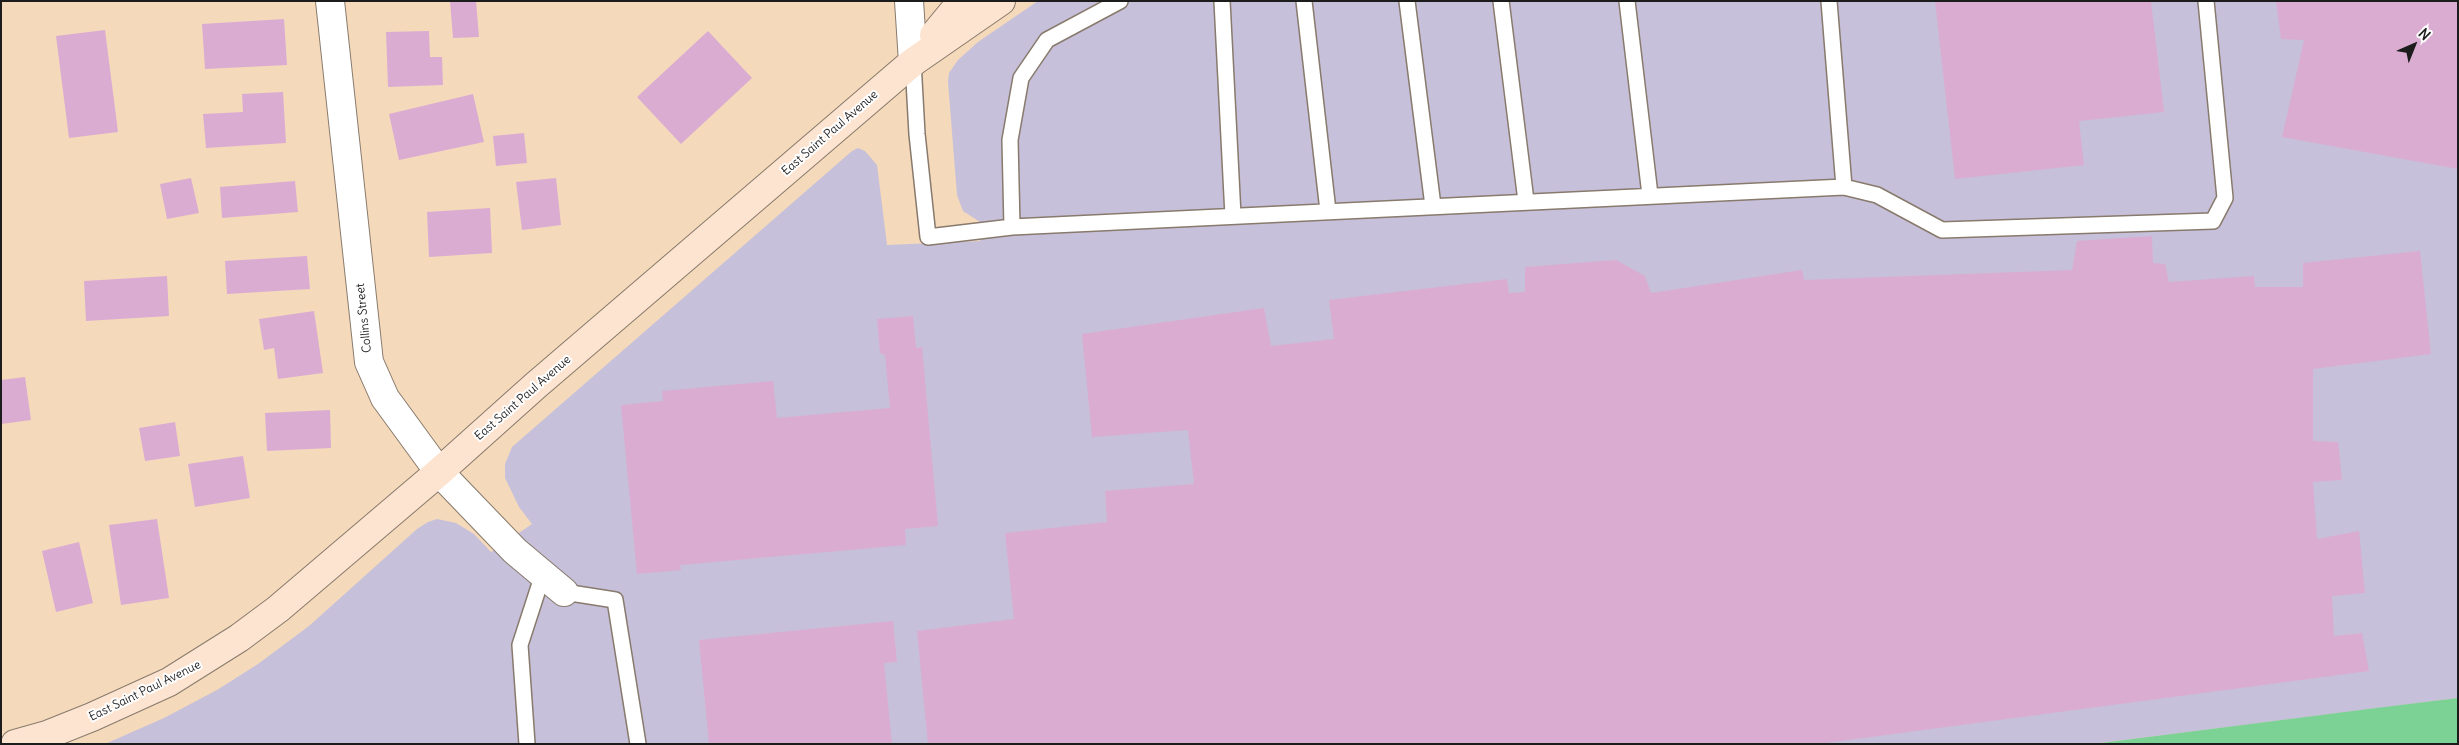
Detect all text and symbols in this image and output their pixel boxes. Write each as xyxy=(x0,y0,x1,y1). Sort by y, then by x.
north arrow xyxy=(2389,20,2439,70)
text: N xyxy=(2415,24,2434,44)
street label: East Saint Paul Avenue xyxy=(779,87,881,179)
street label: Collins Street xyxy=(353,283,375,353)
street label: East Saint Paul Avenue xyxy=(472,352,574,444)
street label: East Saint Paul Avenue xyxy=(87,658,203,724)

